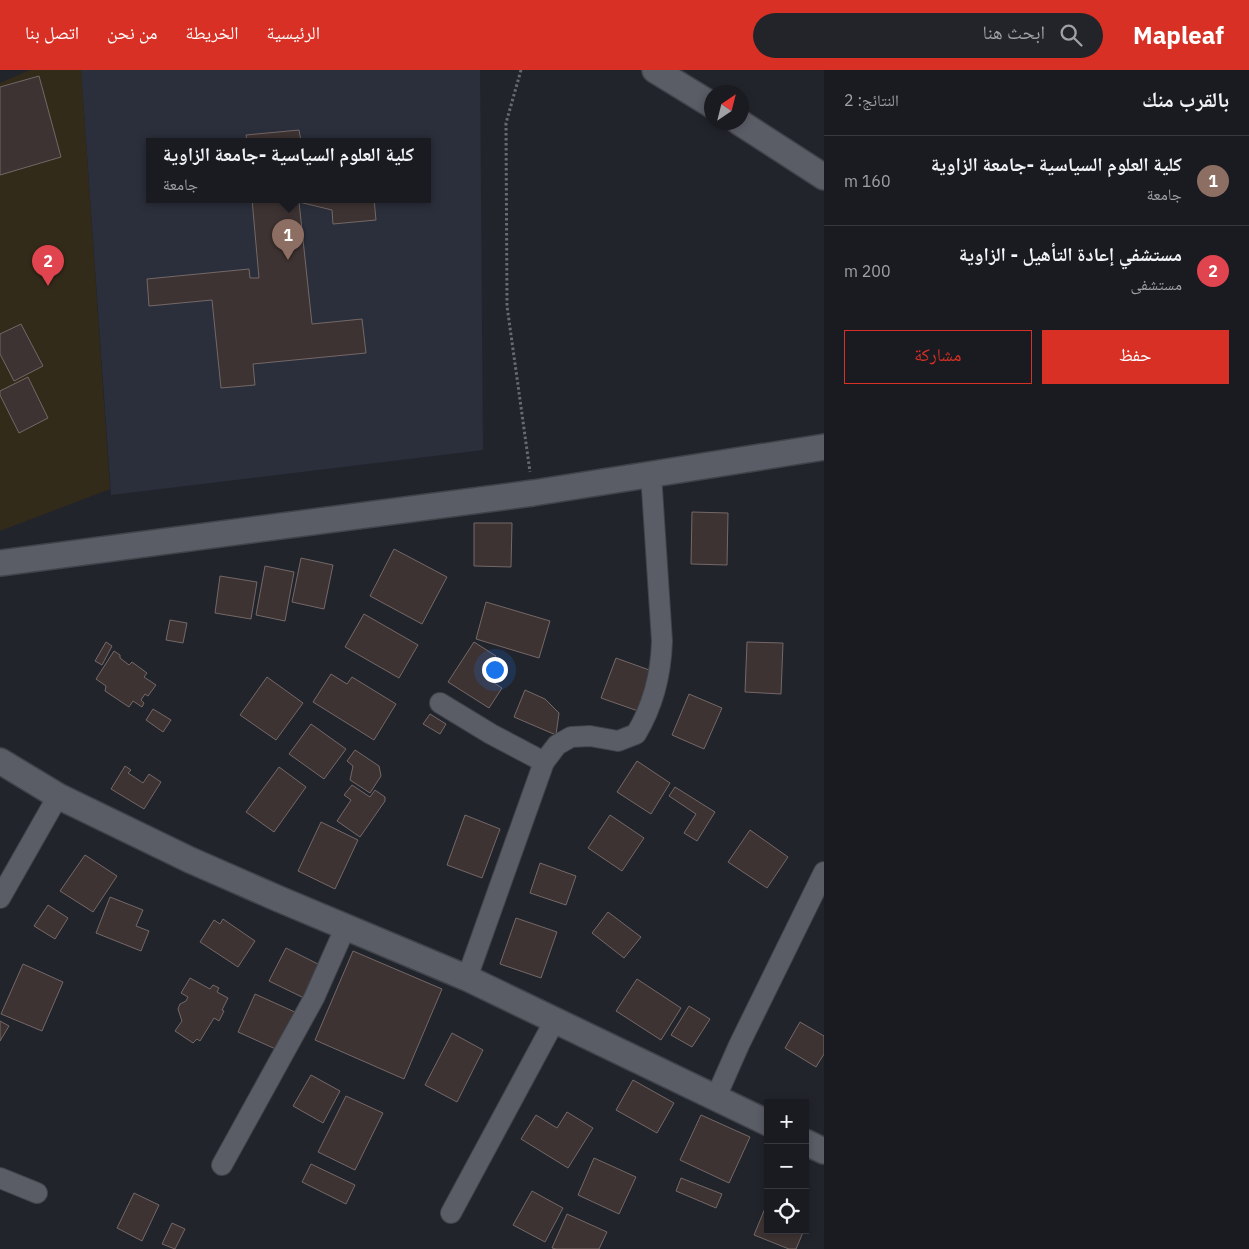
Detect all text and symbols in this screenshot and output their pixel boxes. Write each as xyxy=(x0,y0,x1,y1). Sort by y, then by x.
search box xyxy=(753,13,1103,58)
text: Mapleaf xyxy=(1133,19,1224,51)
text: ابحث هنا xyxy=(983,20,1045,44)
text: اتصل بنا xyxy=(25,21,79,44)
text: من نحن xyxy=(107,21,158,44)
text: الخريطة xyxy=(186,21,239,44)
text: الرئيسية xyxy=(267,21,320,44)
icon: search xyxy=(1057,21,1085,49)
north arrow xyxy=(704,85,749,130)
text: بالقرب منك xyxy=(1142,85,1229,113)
text: النتائج: 2 xyxy=(844,90,899,110)
popup xyxy=(146,138,431,203)
text: كلية العلوم السياسية -جامعة الزاوية xyxy=(163,142,414,166)
text: كلية العلوم السياسية -جامعة الزاوية xyxy=(931,152,1182,176)
text: 160 m xyxy=(844,171,891,191)
text: 1 xyxy=(1208,171,1218,191)
text: جامعة xyxy=(163,174,198,194)
text: جامعة xyxy=(1147,184,1182,204)
pin: 1 xyxy=(272,219,304,260)
text: مستشفي إعادة التأهيل - الزاوية xyxy=(959,242,1182,266)
pin: 2 xyxy=(32,245,64,286)
text: 200 m xyxy=(844,261,891,281)
text: 2 xyxy=(1208,261,1218,281)
text: مستشفى xyxy=(1131,274,1182,294)
button: مشاركة xyxy=(844,330,1032,384)
button: حفظ xyxy=(1042,330,1229,384)
your location xyxy=(482,657,508,683)
map controls xyxy=(764,1099,809,1234)
button: + xyxy=(764,1099,809,1144)
button: − xyxy=(764,1144,809,1189)
button: locate xyxy=(764,1189,809,1234)

